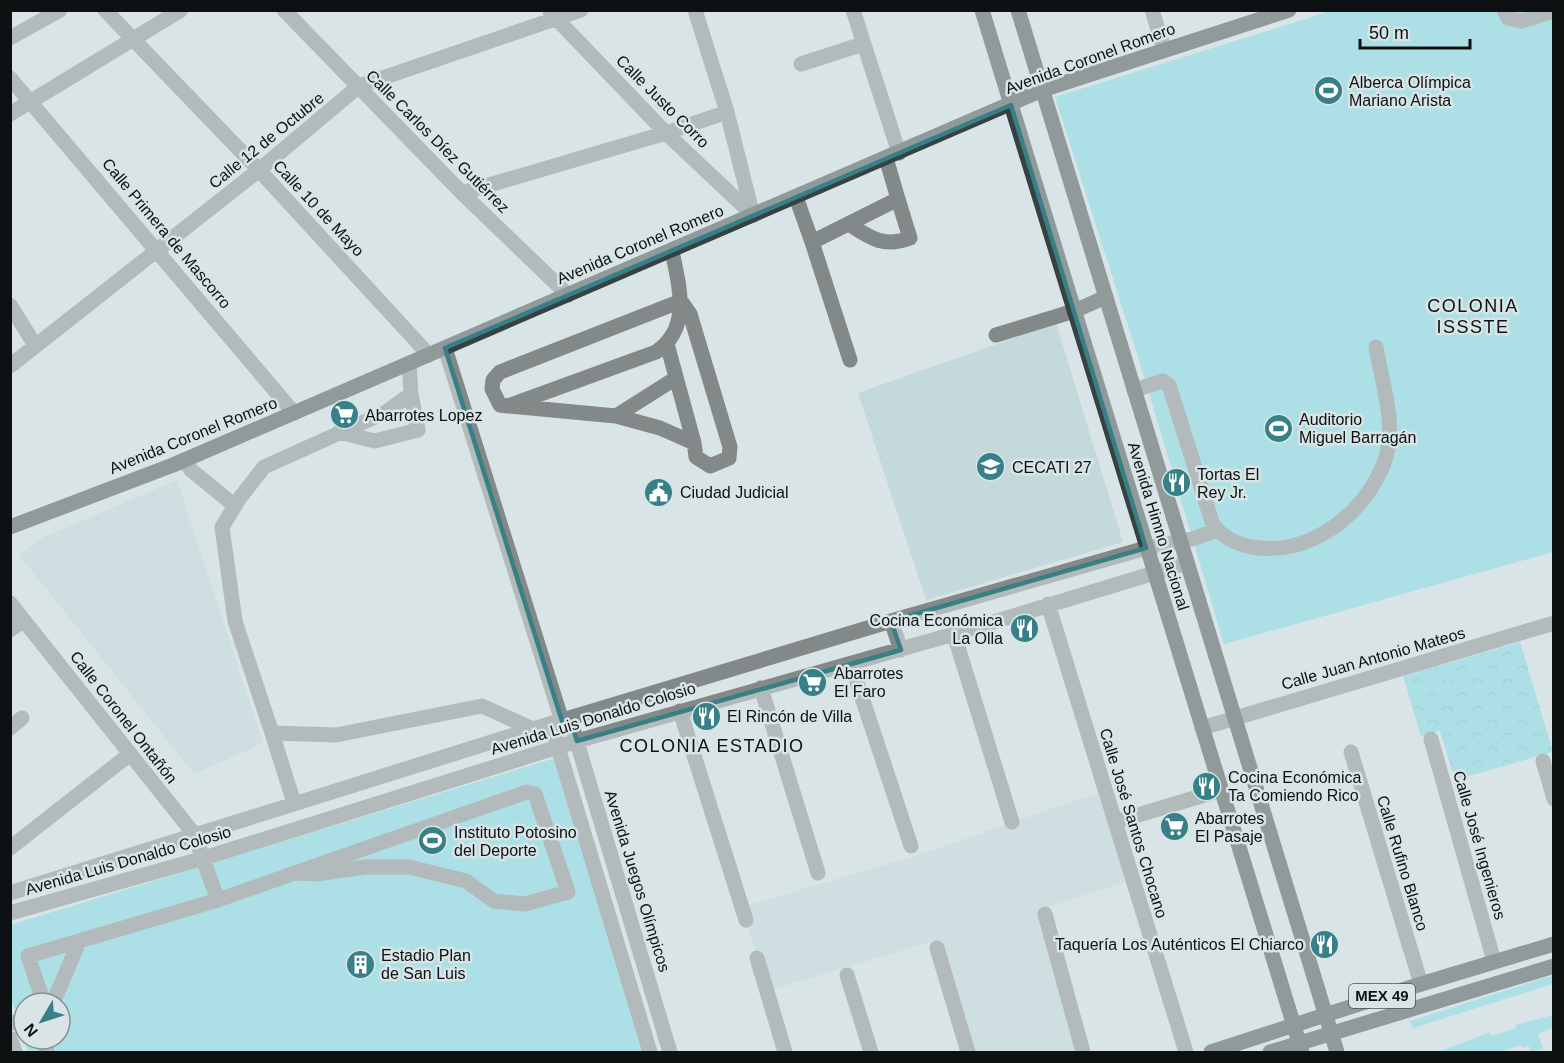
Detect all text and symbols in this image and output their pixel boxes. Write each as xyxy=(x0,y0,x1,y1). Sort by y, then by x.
scale bar xyxy=(1360,12,1470,50)
street label: Avenida Coronel Romero xyxy=(1003,20,1177,97)
text: 50 m xyxy=(1369,23,1409,43)
street label: Calle Justo Corro xyxy=(613,52,712,151)
street label: Calle Carlos Díez Gutiérrez xyxy=(363,66,513,216)
place label: Alberca Olímpica Mariano Arista xyxy=(1349,74,1471,109)
sports icon: Alberca Olímpica Mariano Arista xyxy=(1312,75,1344,107)
street label: Calle 12 de Octubre xyxy=(206,89,327,192)
street label: Calle Primera de Mascorro xyxy=(99,155,234,312)
street label: Calle 10 de Mayo xyxy=(270,157,367,260)
street label: Avenida Coronel Romero xyxy=(554,202,726,287)
district label: COLONIA ISSSTE xyxy=(1427,296,1519,337)
street label: Avenida Coronel Romero xyxy=(107,394,280,477)
supermarket icon: Abarrotes Lopez xyxy=(328,399,360,431)
place label: Abarrotes Lopez xyxy=(365,407,482,424)
place label: Auditorio Miguel Barragán xyxy=(1299,411,1416,446)
sports icon: Auditorio Miguel Barragán xyxy=(1262,412,1294,444)
street label: Avenida Himno Nacional xyxy=(1125,440,1192,612)
school or university icon: CECATI 27 xyxy=(975,451,1007,483)
place label: CECATI 27 xyxy=(1012,459,1092,476)
place label: Tortas El Rey Jr. xyxy=(1197,466,1259,501)
restaurant icon: Tortas El Rey Jr. xyxy=(1160,467,1192,499)
public building icon: Ciudad Judicial xyxy=(643,476,675,508)
place label: Ciudad Judicial xyxy=(680,484,789,501)
place label: Cocina Económica La Olla xyxy=(870,612,1003,647)
restaurant icon: Cocina Económica La Olla xyxy=(1008,613,1040,645)
street label: Calle Juan Antonio Mateos xyxy=(1279,624,1467,693)
street label: Calle Coronel Ontañón xyxy=(67,648,180,787)
place label: Abarrotes El Faro xyxy=(834,665,903,700)
supermarket icon: Abarrotes El Faro xyxy=(797,666,829,698)
street label: Avenida Luis Donaldo Colosio xyxy=(489,679,698,758)
restaurant icon: El Rincón de Villa xyxy=(690,700,722,732)
place label: El Rincón de Villa xyxy=(727,708,852,725)
street label: Calle José Santos Chocano xyxy=(1097,726,1171,920)
district label: COLONIA ESTADIO xyxy=(619,736,805,756)
place label: Cocina Económica Ta Comiendo Rico xyxy=(1228,769,1362,804)
street label: Calle José Ingenieros xyxy=(1450,769,1509,921)
restaurant icon: Cocina Económica Ta Comiendo Rico xyxy=(1191,770,1223,802)
street label: Avenida Juegos Olímpicos xyxy=(602,788,673,974)
street label: Calle Rufino Blanco xyxy=(1374,793,1431,933)
place label: Abarrotes El Pasaje xyxy=(1195,810,1264,845)
supermarket icon: Abarrotes El Pasaje xyxy=(1158,811,1190,843)
street label: Avenida Luis Donaldo Colosio xyxy=(23,823,233,898)
place label: Instituto Potosino del Deporte xyxy=(454,824,577,859)
sports icon: Instituto Potosino del Deporte xyxy=(417,825,449,857)
restaurant icon: Taquería Los Auténticos El Chiarco xyxy=(1309,928,1341,960)
place label: Taquería Los Auténticos El Chiarco xyxy=(1055,936,1304,953)
place label: Estadio Plan de San Luis xyxy=(381,947,471,982)
building icon: Estadio Plan de San Luis xyxy=(344,948,376,980)
road number: MEX 49 xyxy=(1349,984,1415,1008)
north arrow xyxy=(12,991,72,1051)
text: N xyxy=(20,1020,41,1040)

